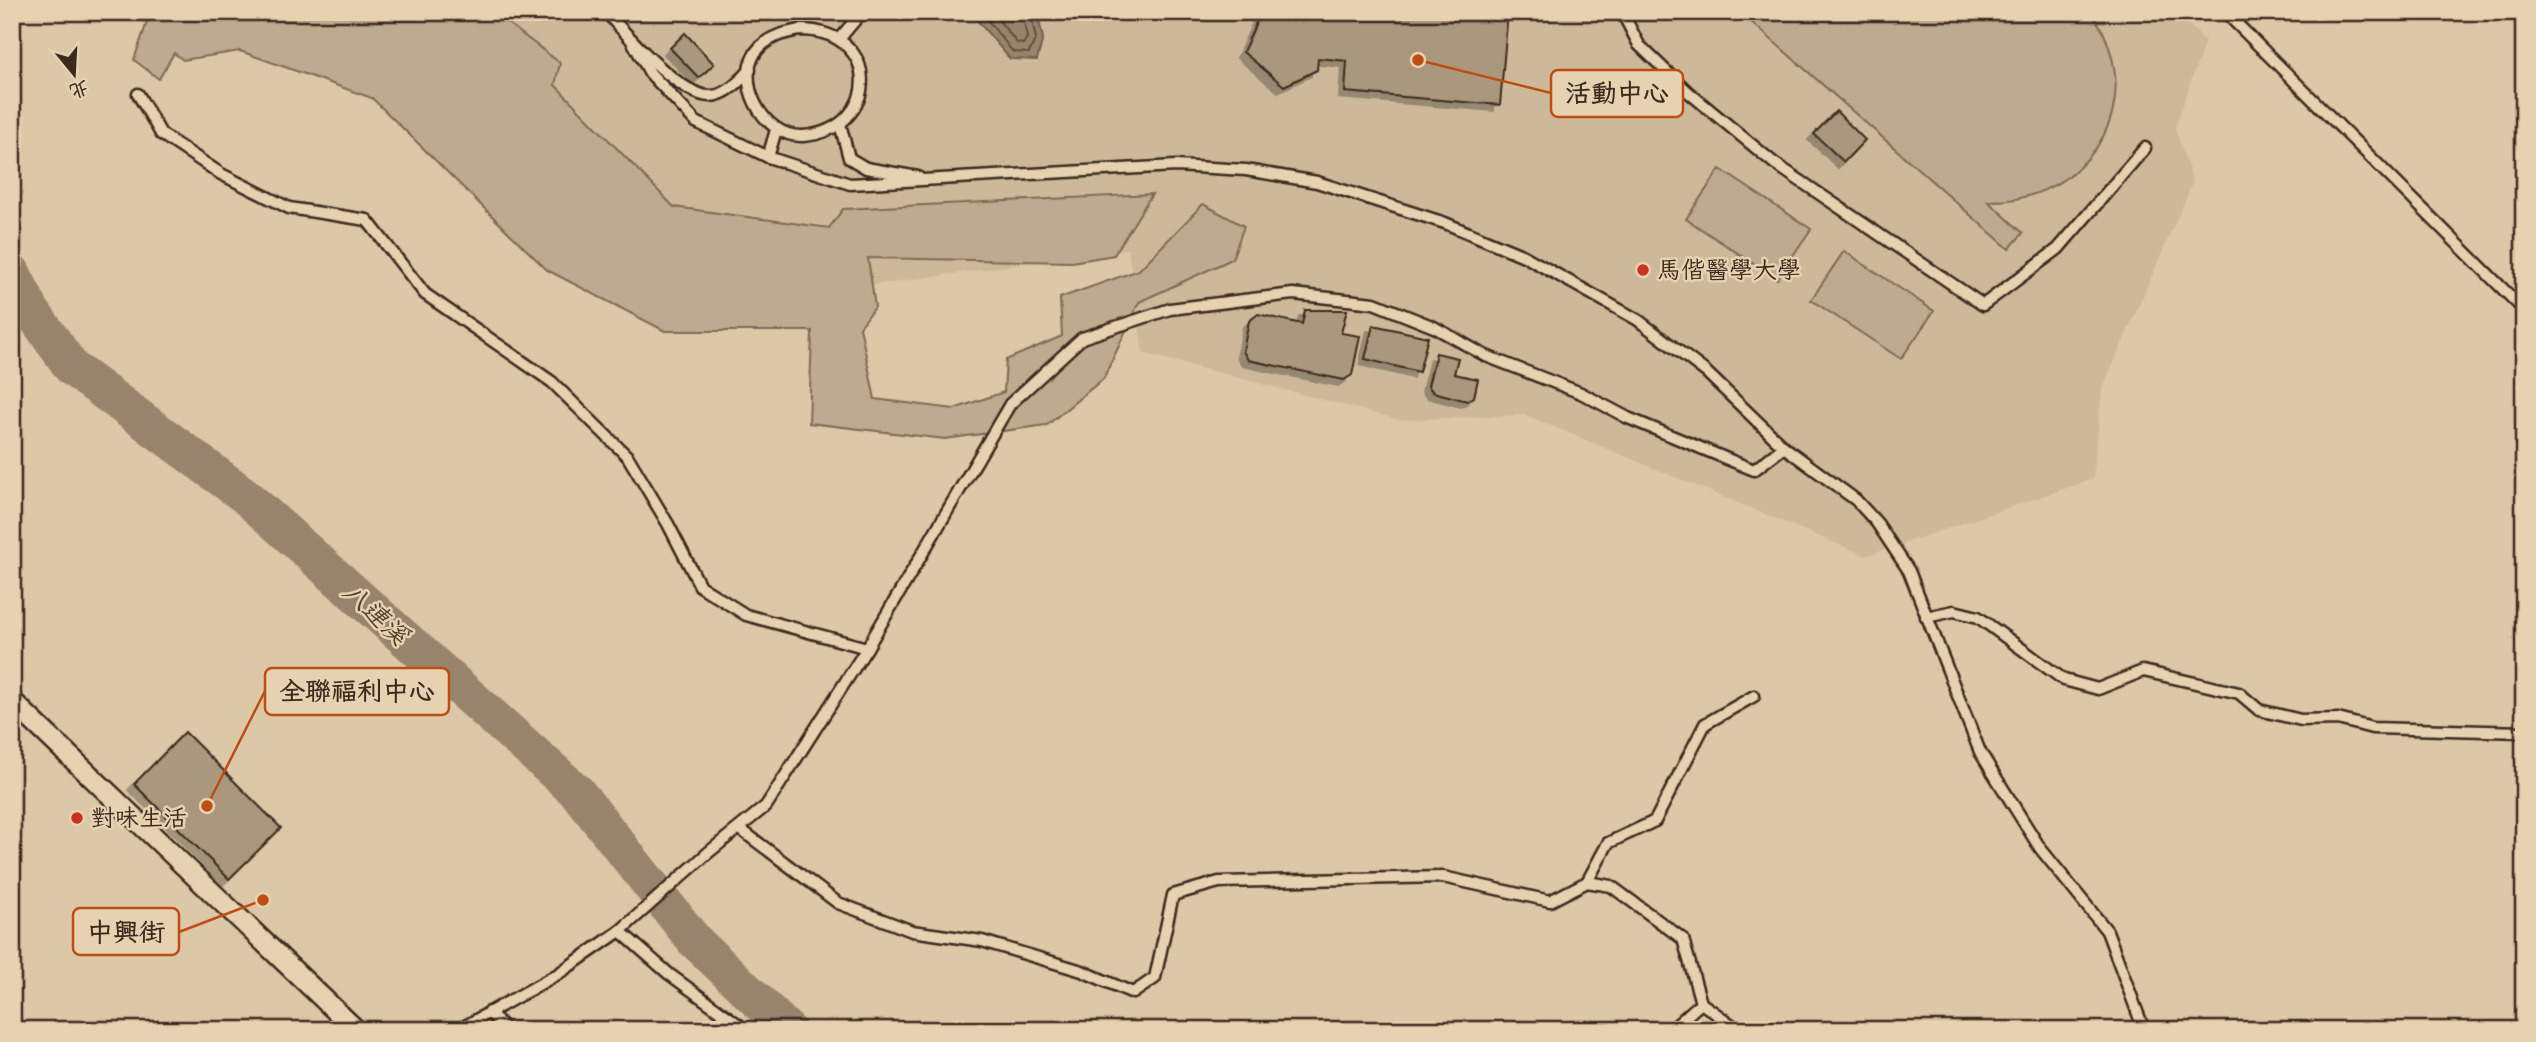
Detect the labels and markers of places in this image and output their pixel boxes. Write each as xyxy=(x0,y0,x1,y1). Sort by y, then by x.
callout: 活動中心 xyxy=(1551,70,1683,117)
place label: 馬偕醫學大學 xyxy=(1657,254,1801,286)
marker: 馬偕醫學大學 xyxy=(1635,262,1651,278)
callout: 全聯福利中心 xyxy=(265,668,449,715)
place label: 對味生活 xyxy=(91,802,187,834)
marker: 對味生活 xyxy=(69,810,85,826)
callout: 中興街 xyxy=(73,908,179,955)

